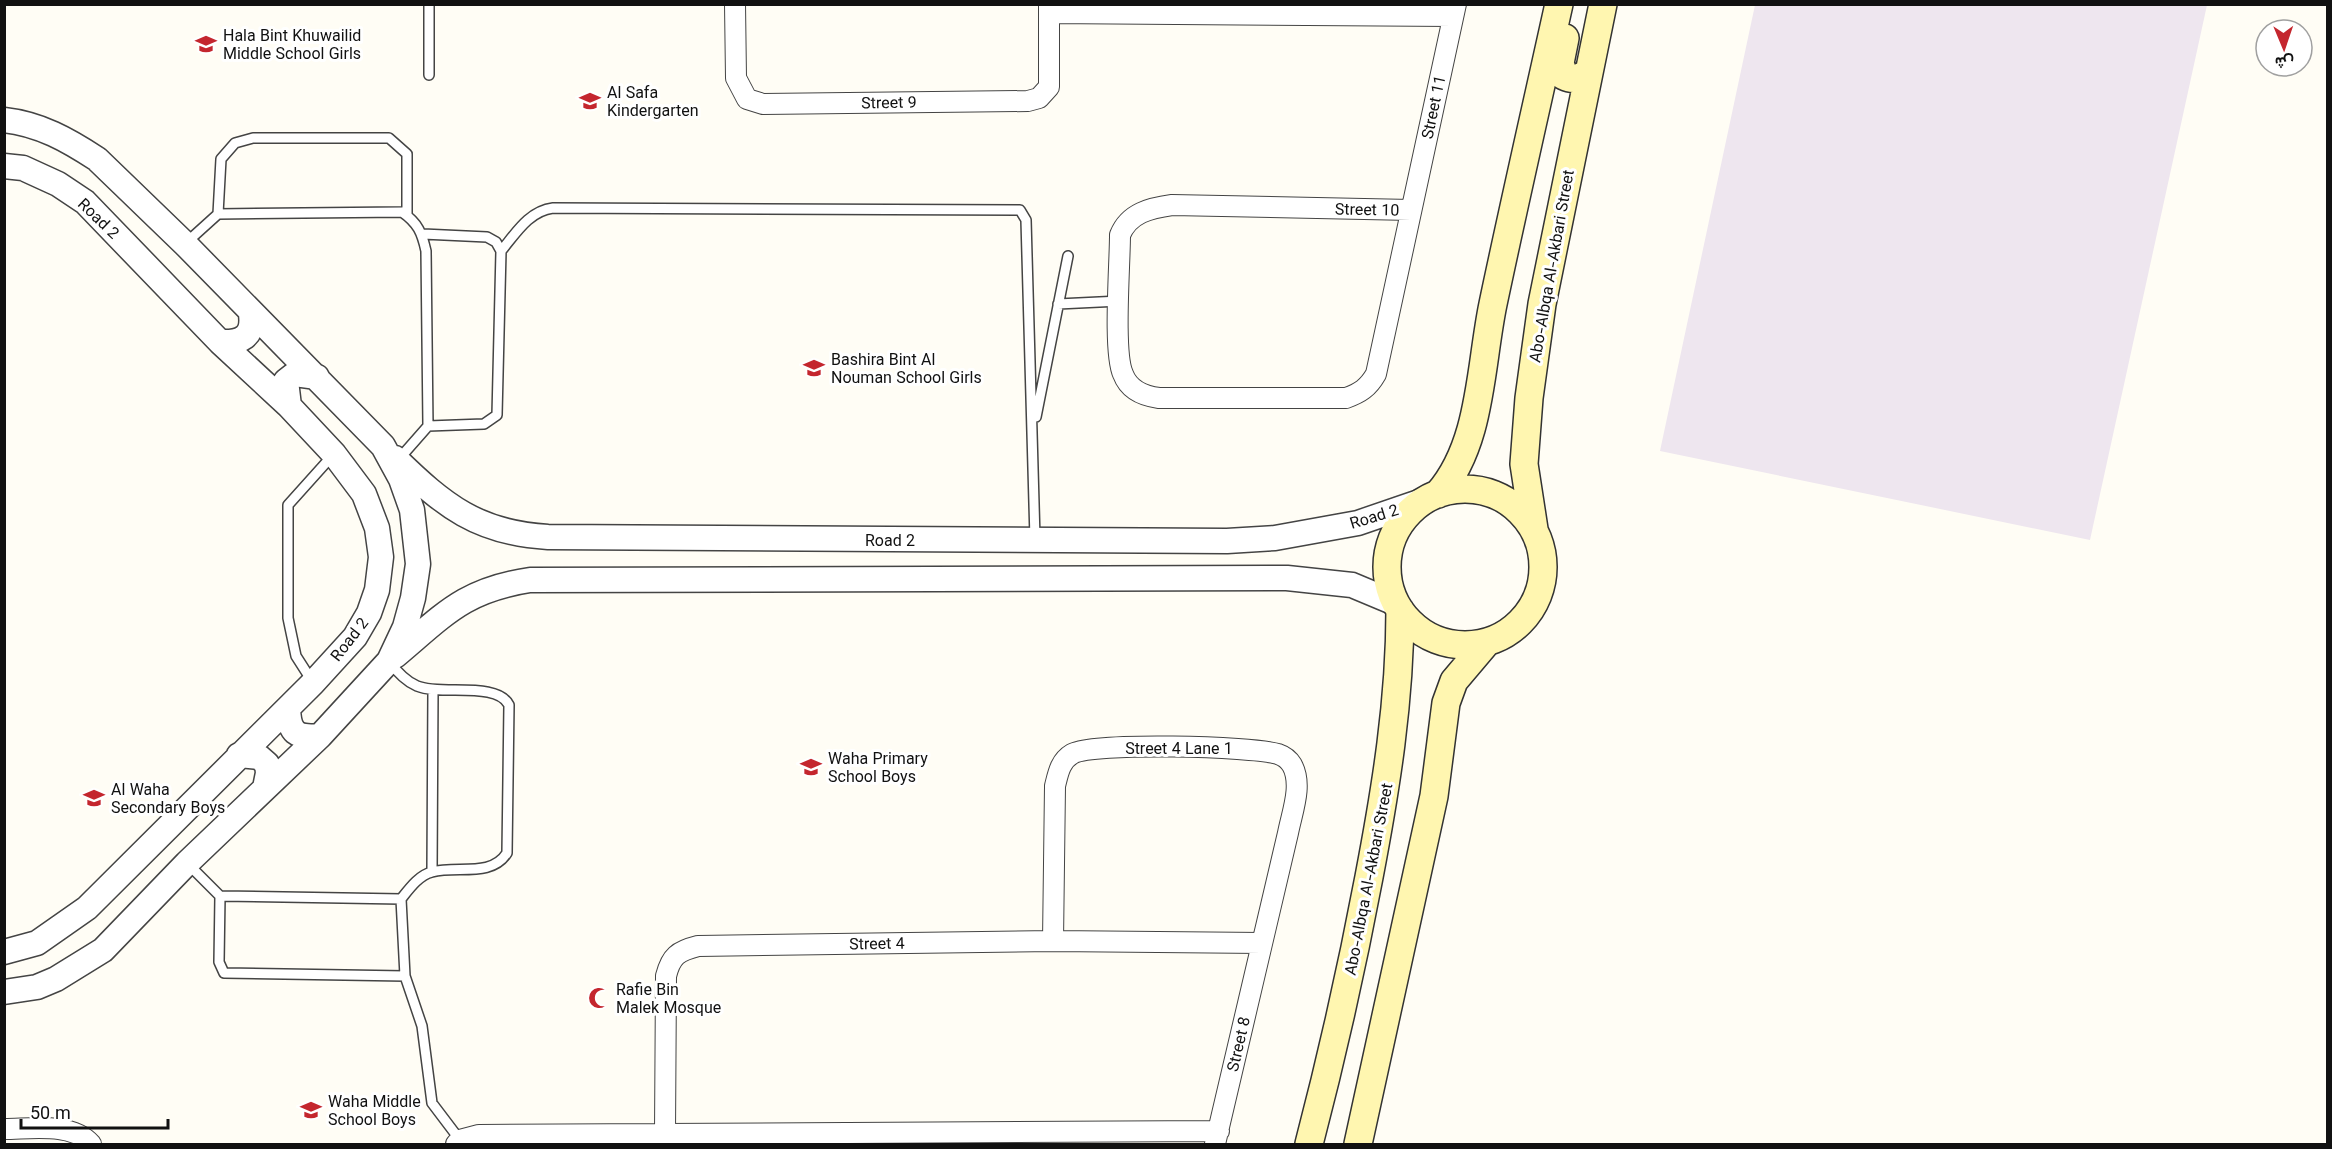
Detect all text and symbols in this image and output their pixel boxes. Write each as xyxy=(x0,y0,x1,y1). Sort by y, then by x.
north arrow xyxy=(2254,18,2314,78)
place label: Hala Bint Khuwailid Middle School Girls xyxy=(223,25,361,68)
school or university icon: Hala Bint Khuwailid Middle School Girls xyxy=(194,32,218,56)
text: ش xyxy=(2274,48,2294,73)
street label: Street 11 xyxy=(1417,73,1454,142)
place label: Al Safa Kindergarten xyxy=(607,82,699,125)
school or university icon: Al Safa Kindergarten xyxy=(578,89,602,113)
street label: Street 9 xyxy=(861,92,917,117)
street label: Abo-Albqa Al-Akbari Street xyxy=(1524,168,1583,365)
street label: Road 2 xyxy=(71,193,124,246)
street label: Street 10 xyxy=(1334,198,1399,225)
place label: Bashira Bint Al Nouman School Girls xyxy=(831,349,982,392)
school or university icon: Bashira Bint Al Nouman School Girls xyxy=(802,356,826,380)
street label: Road 2 xyxy=(1347,499,1402,538)
street label: Road 2 xyxy=(865,530,915,555)
street label: Road 2 xyxy=(326,613,376,668)
street label: Street 4 Lane 1 xyxy=(1125,738,1233,763)
place label: Waha Primary School Boys xyxy=(828,748,928,791)
school or university icon: Waha Primary School Boys xyxy=(799,755,823,779)
place label: Al Waha Secondary Boys xyxy=(111,779,225,822)
street label: Abo-Albqa Al-Akbari Street xyxy=(1340,781,1401,978)
school or university icon: Al Waha Secondary Boys xyxy=(82,786,106,810)
street label: Street 4 xyxy=(849,933,905,958)
place label: Rafie Bin Malek Mosque xyxy=(616,979,721,1022)
mosque icon: Rafie Bin Malek Mosque xyxy=(587,986,611,1010)
street label: Street 8 xyxy=(1222,1015,1259,1074)
place label: Waha Middle School Boys xyxy=(328,1091,421,1134)
scale bar xyxy=(21,1092,168,1130)
school or university icon: Waha Middle School Boys xyxy=(299,1098,323,1122)
text: 50 m xyxy=(30,1101,71,1129)

